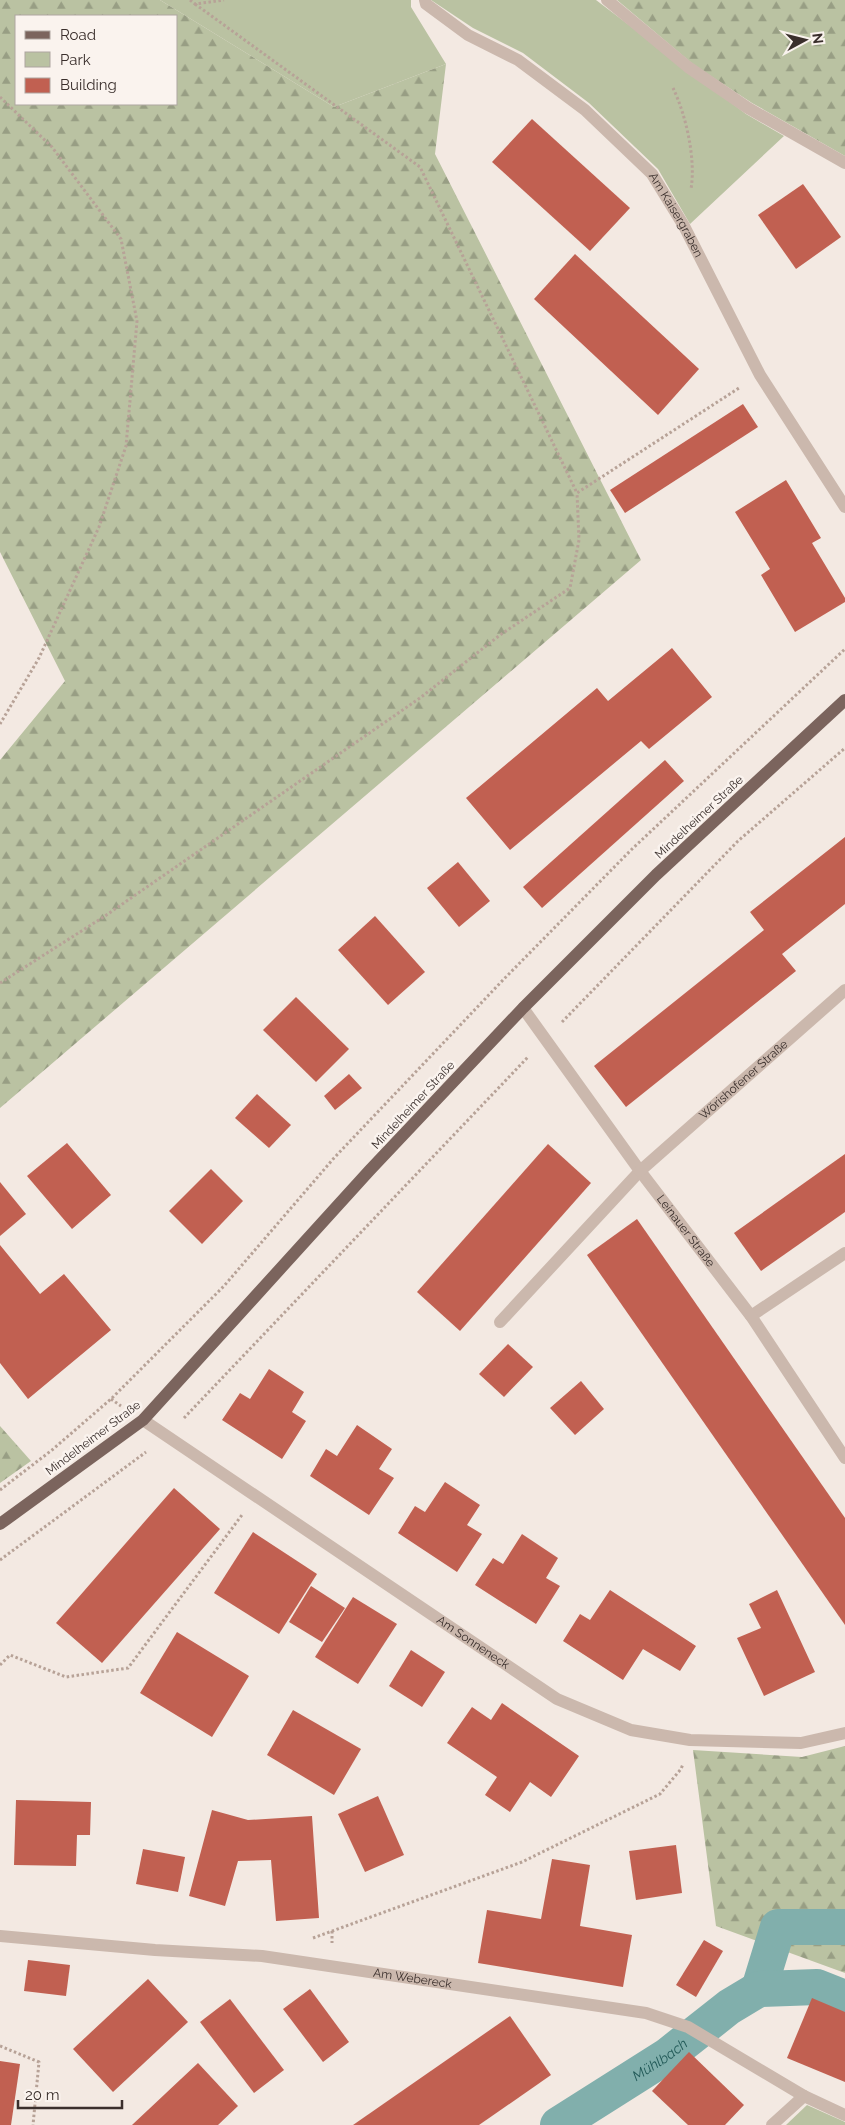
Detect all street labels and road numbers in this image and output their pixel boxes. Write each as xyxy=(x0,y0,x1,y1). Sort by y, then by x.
street label: Am Kaisergraben xyxy=(646,170,706,260)
street label: Mindelheimer Straße xyxy=(652,773,746,861)
street label: Wörishofener Straße xyxy=(696,1037,790,1122)
street label: Mindelheimer Straße xyxy=(369,1058,457,1152)
street label: Leinauer Straße xyxy=(654,1192,718,1270)
street label: Mindelheimer Straße xyxy=(43,1398,143,1478)
street label: Am Sonneneck xyxy=(434,1613,513,1672)
street label: Am Webereck xyxy=(372,1966,453,1991)

